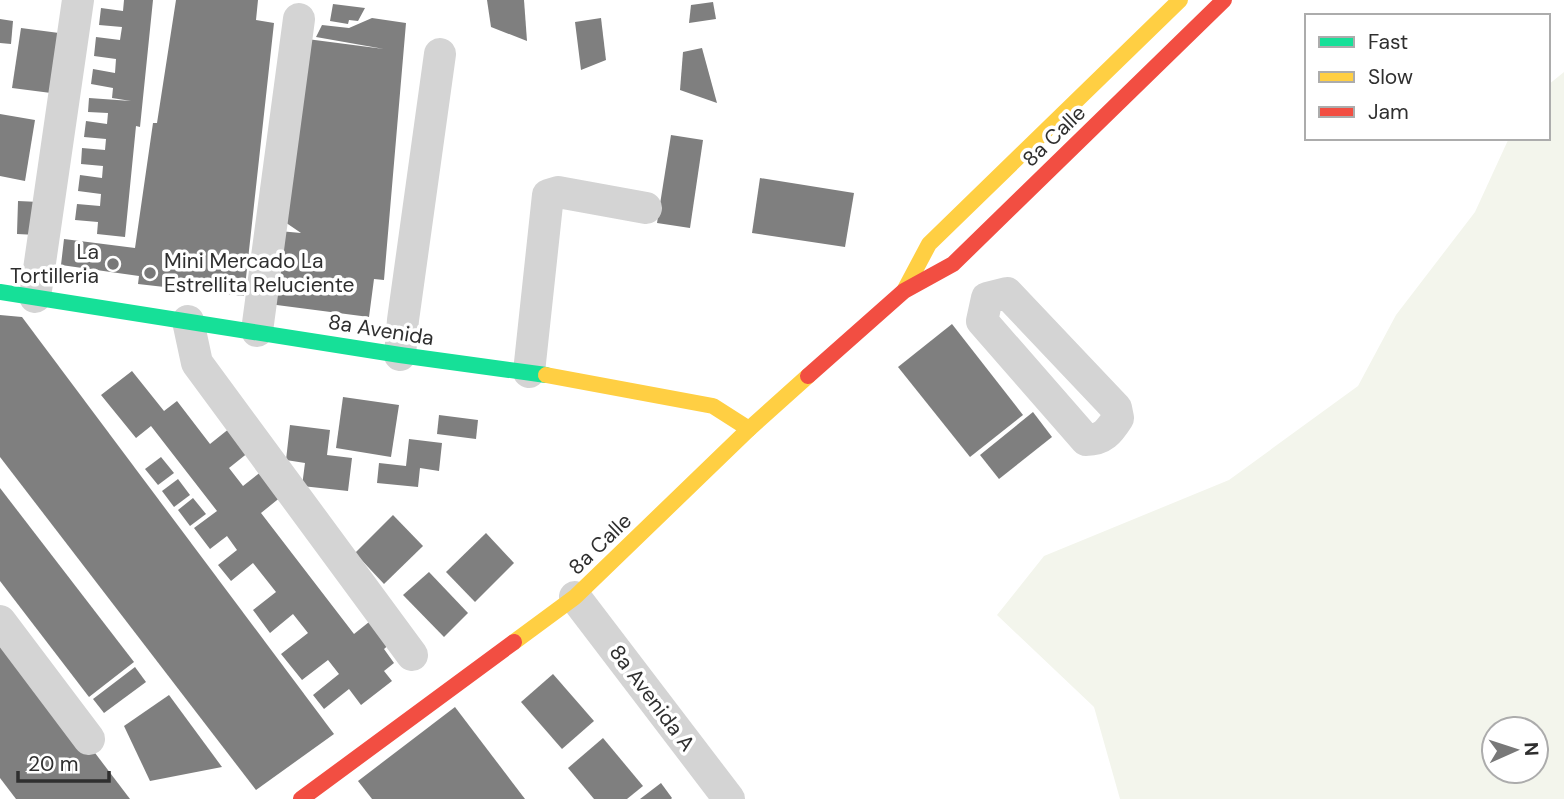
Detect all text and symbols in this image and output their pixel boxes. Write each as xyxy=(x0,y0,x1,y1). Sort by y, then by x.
legend xyxy=(1305,14,1550,140)
text: Fast xyxy=(1368,28,1408,56)
text: Slow xyxy=(1368,63,1413,91)
text: Jam xyxy=(1368,98,1409,126)
street label: 8a Calle xyxy=(1016,99,1092,173)
place label: La Tortilleria xyxy=(10,238,99,290)
place label: Mini Mercado La Estrellita Reluciente xyxy=(164,247,355,299)
marker: La Tortilleria xyxy=(105,256,121,272)
marker: Mini Mercado La Estrellita Reluciente xyxy=(142,265,158,281)
street label: 8a Avenida xyxy=(326,308,436,352)
street label: 8a Calle xyxy=(562,507,638,581)
street label: 8a Avenida A xyxy=(603,639,701,757)
north arrow xyxy=(1480,715,1550,785)
scale bar xyxy=(18,740,108,784)
text: N xyxy=(1519,742,1544,757)
text: 20 m xyxy=(28,750,79,778)

